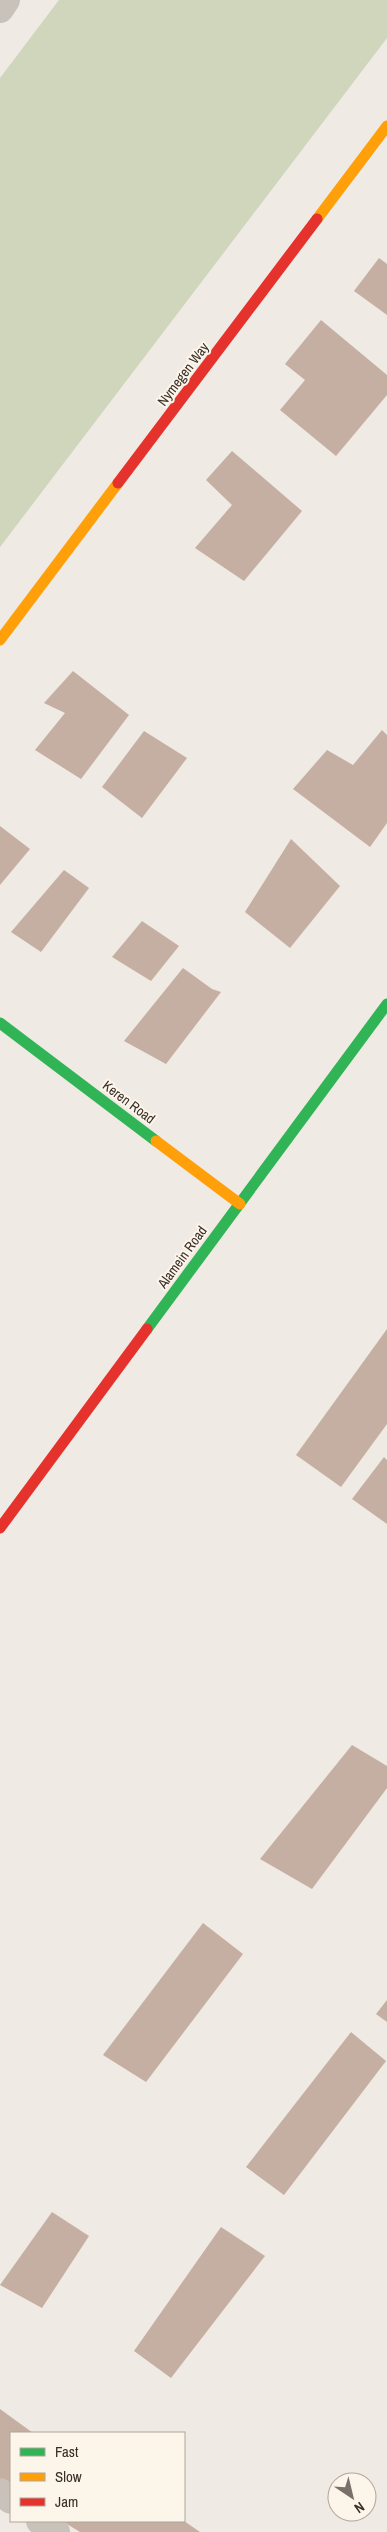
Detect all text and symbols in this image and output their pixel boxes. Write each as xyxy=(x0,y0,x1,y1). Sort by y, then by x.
street label: Nymegen Way xyxy=(153,338,213,409)
street label: Keren Road xyxy=(99,1076,159,1128)
street label: Alamein Road xyxy=(153,1222,211,1293)
legend xyxy=(10,2432,185,2522)
text: Fast xyxy=(55,2441,79,2462)
text: Slow xyxy=(55,2466,82,2487)
north arrow xyxy=(327,2472,377,2522)
text: Jam xyxy=(55,2491,78,2512)
text: N xyxy=(351,2498,368,2517)

